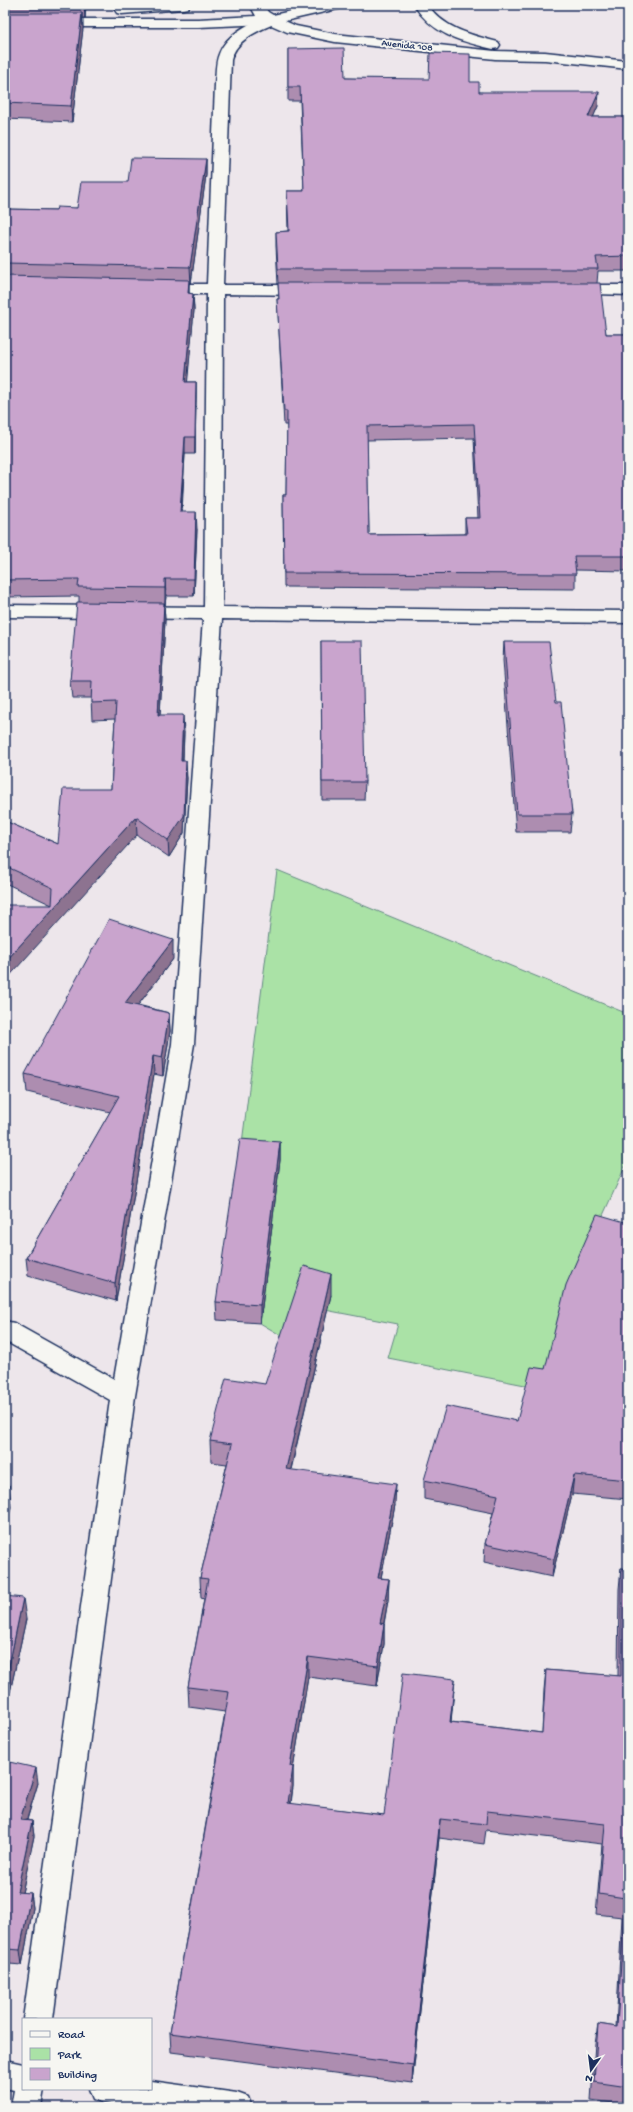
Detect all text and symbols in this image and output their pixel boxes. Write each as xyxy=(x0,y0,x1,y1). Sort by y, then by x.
street label: Avenida 108 xyxy=(381,37,434,55)
legend xyxy=(22,2018,152,2090)
text: Road xyxy=(58,2029,85,2043)
text: Park xyxy=(57,2049,83,2063)
north arrow xyxy=(571,2050,611,2090)
text: Building xyxy=(57,2069,97,2083)
text: N xyxy=(584,2071,594,2084)

